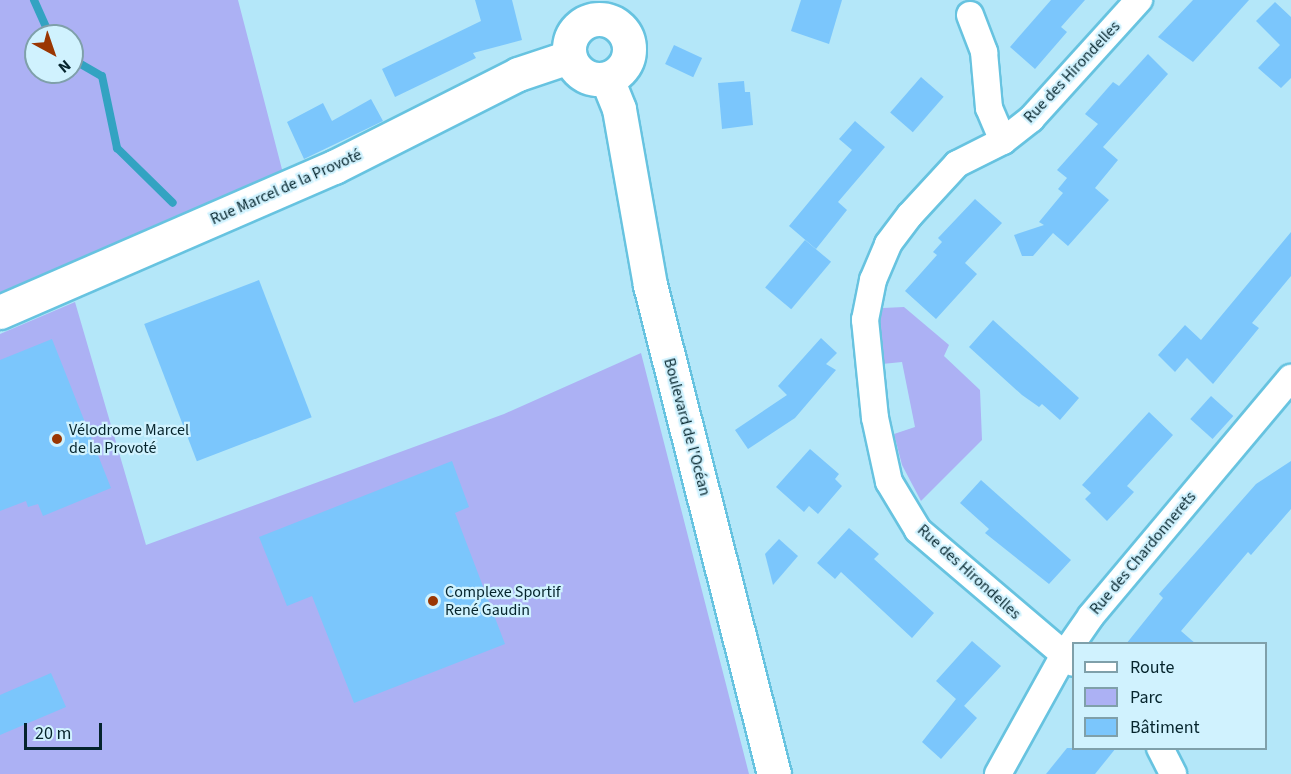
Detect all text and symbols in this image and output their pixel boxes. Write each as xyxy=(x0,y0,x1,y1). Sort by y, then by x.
street label: Rue des Hirondelles xyxy=(1020,17,1124,127)
north arrow xyxy=(24,24,84,84)
text: N xyxy=(53,54,75,78)
street label: Rue Marcel de la Provoté xyxy=(207,145,365,229)
street label: Boulevard de l'Océan xyxy=(659,356,715,498)
place label: Vélodrome Marcel de la Provoté xyxy=(69,420,189,458)
marker: Vélodrome Marcel de la Provoté xyxy=(50,432,64,446)
street label: Rue des Chardonnerets xyxy=(1086,487,1200,619)
street label: Rue des Hirondelles xyxy=(913,521,1025,623)
place label: Complexe Sportif René Gaudin xyxy=(445,582,561,620)
marker: Complexe Sportif René Gaudin xyxy=(426,594,440,608)
legend xyxy=(1072,642,1267,750)
text: Route xyxy=(1130,655,1174,680)
text: Parc xyxy=(1130,685,1163,710)
scale bar xyxy=(27,711,105,749)
text: Bâtiment xyxy=(1130,715,1200,740)
text: 20 m xyxy=(35,721,71,746)

